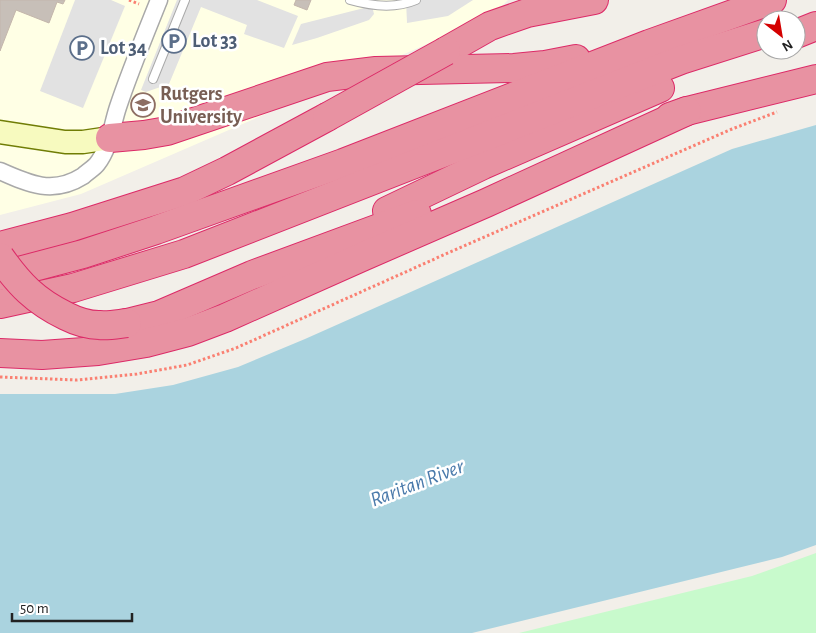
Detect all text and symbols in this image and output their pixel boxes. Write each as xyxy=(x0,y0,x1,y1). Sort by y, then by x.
north arrow xyxy=(756,10,806,60)
parking icon: Lot 33 xyxy=(161,28,187,54)
place label: Lot 33 xyxy=(192,31,237,51)
parking icon: Lot 34 xyxy=(69,35,95,61)
text: N xyxy=(779,37,795,54)
place label: Lot 34 xyxy=(100,38,147,58)
place label: Rutgers University xyxy=(160,84,242,127)
school or university icon: Rutgers University xyxy=(130,92,156,118)
water label: Raritan River xyxy=(367,455,468,510)
scale bar xyxy=(12,590,132,622)
text: 50 m xyxy=(20,601,49,616)

